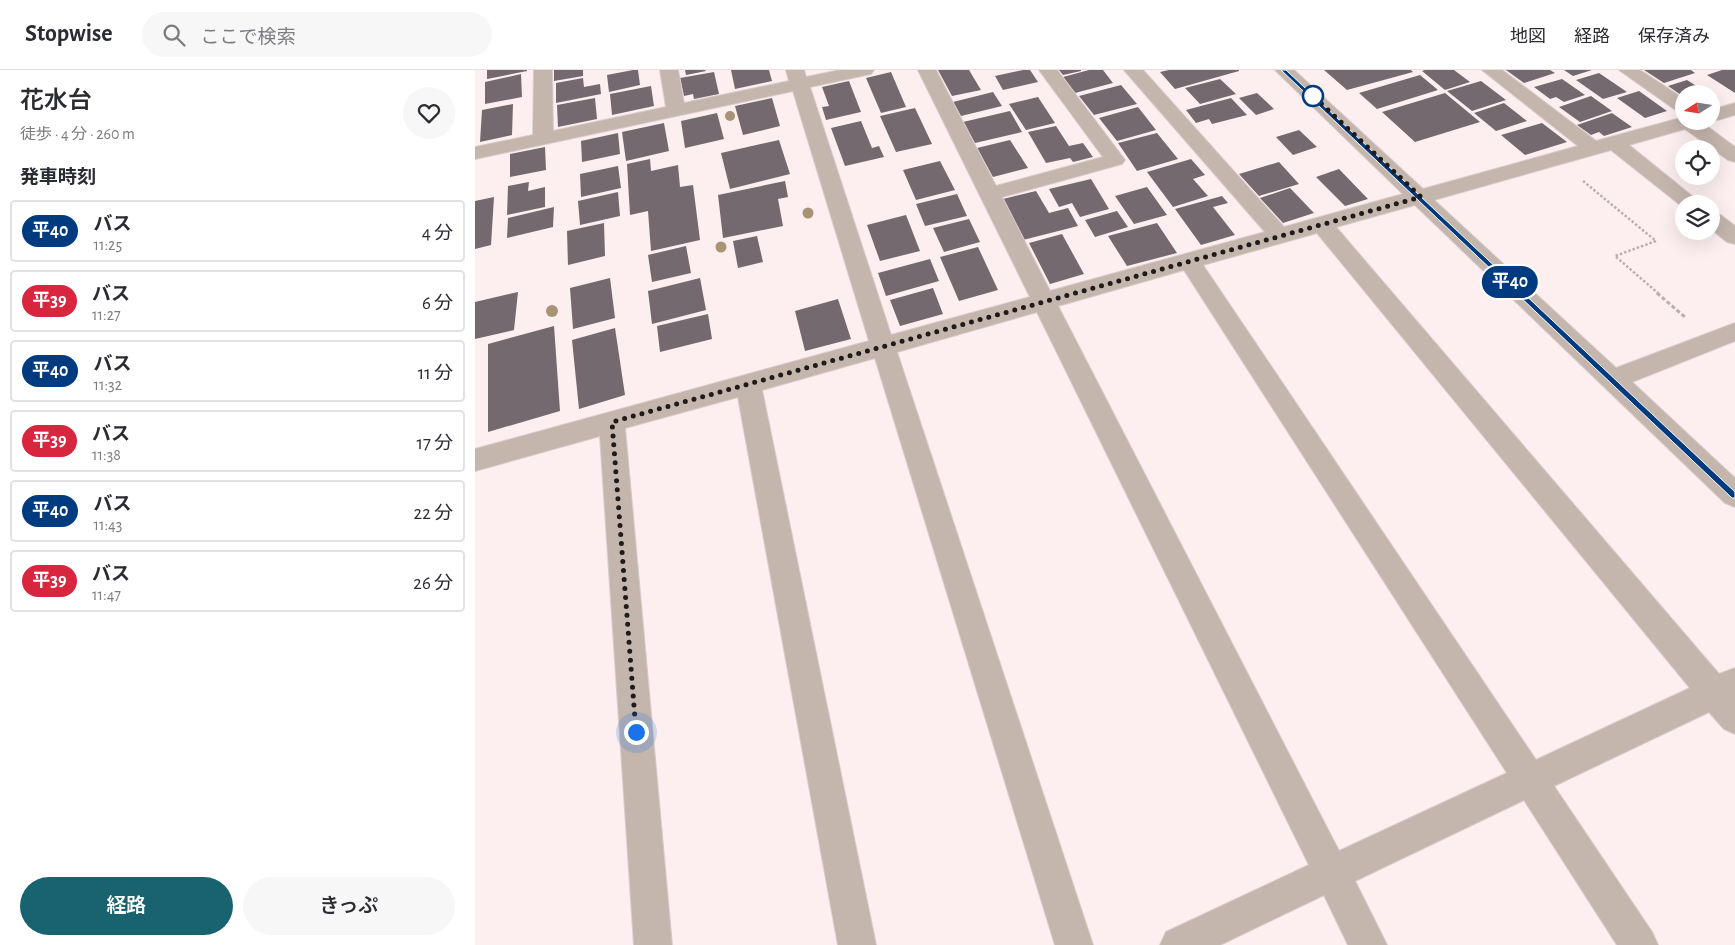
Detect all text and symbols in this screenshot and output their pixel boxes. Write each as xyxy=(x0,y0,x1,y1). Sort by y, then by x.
search box xyxy=(142,12,492,57)
icon: search xyxy=(160,21,188,49)
text: Stopwise xyxy=(25,22,112,46)
text: ここで検索 xyxy=(200,28,295,47)
text: 地図 xyxy=(1510,28,1546,46)
text: 経路 xyxy=(1574,28,1610,46)
text: 保存済み xyxy=(1638,28,1710,46)
unlabelled marker xyxy=(1302,85,1324,107)
north arrow xyxy=(1675,85,1720,130)
map controls xyxy=(1675,85,1720,240)
button: heart xyxy=(403,87,455,139)
text: 花水台 xyxy=(20,89,92,113)
text: 徒歩 · 4 分 · 260 m xyxy=(20,126,135,142)
button: locate xyxy=(1675,140,1720,185)
text: 発車時刻 xyxy=(20,168,96,187)
button: layers xyxy=(1675,195,1720,240)
text: バス xyxy=(93,215,131,234)
text: 平40 xyxy=(32,222,68,240)
text: 4 分 xyxy=(422,224,453,243)
text: 11:25 xyxy=(93,237,122,253)
line badge: 平40 xyxy=(1481,266,1539,298)
text: 平40 xyxy=(1492,273,1528,291)
text: バス xyxy=(92,285,130,304)
text: 平39 xyxy=(32,292,67,310)
text: 6 分 xyxy=(422,294,453,313)
text: 11:27 xyxy=(92,307,121,323)
text: バス xyxy=(93,355,131,374)
text: 平40 xyxy=(32,362,68,380)
text: 11 分 xyxy=(418,364,453,383)
text: 11:32 xyxy=(93,377,122,393)
text: バス xyxy=(92,425,130,444)
text: 平39 xyxy=(32,432,67,450)
text: 17 分 xyxy=(416,434,453,453)
text: 11:38 xyxy=(92,447,121,463)
text: バス xyxy=(93,495,131,514)
text: 平40 xyxy=(32,502,68,520)
text: 22 分 xyxy=(414,504,453,523)
text: 11:43 xyxy=(93,517,122,533)
text: バス xyxy=(92,565,130,584)
text: 平39 xyxy=(32,572,67,590)
text: 26 分 xyxy=(413,574,453,593)
text: 11:47 xyxy=(92,587,121,603)
your location xyxy=(624,720,649,745)
button: 経路 xyxy=(20,877,233,935)
button: きっぷ xyxy=(243,877,455,935)

